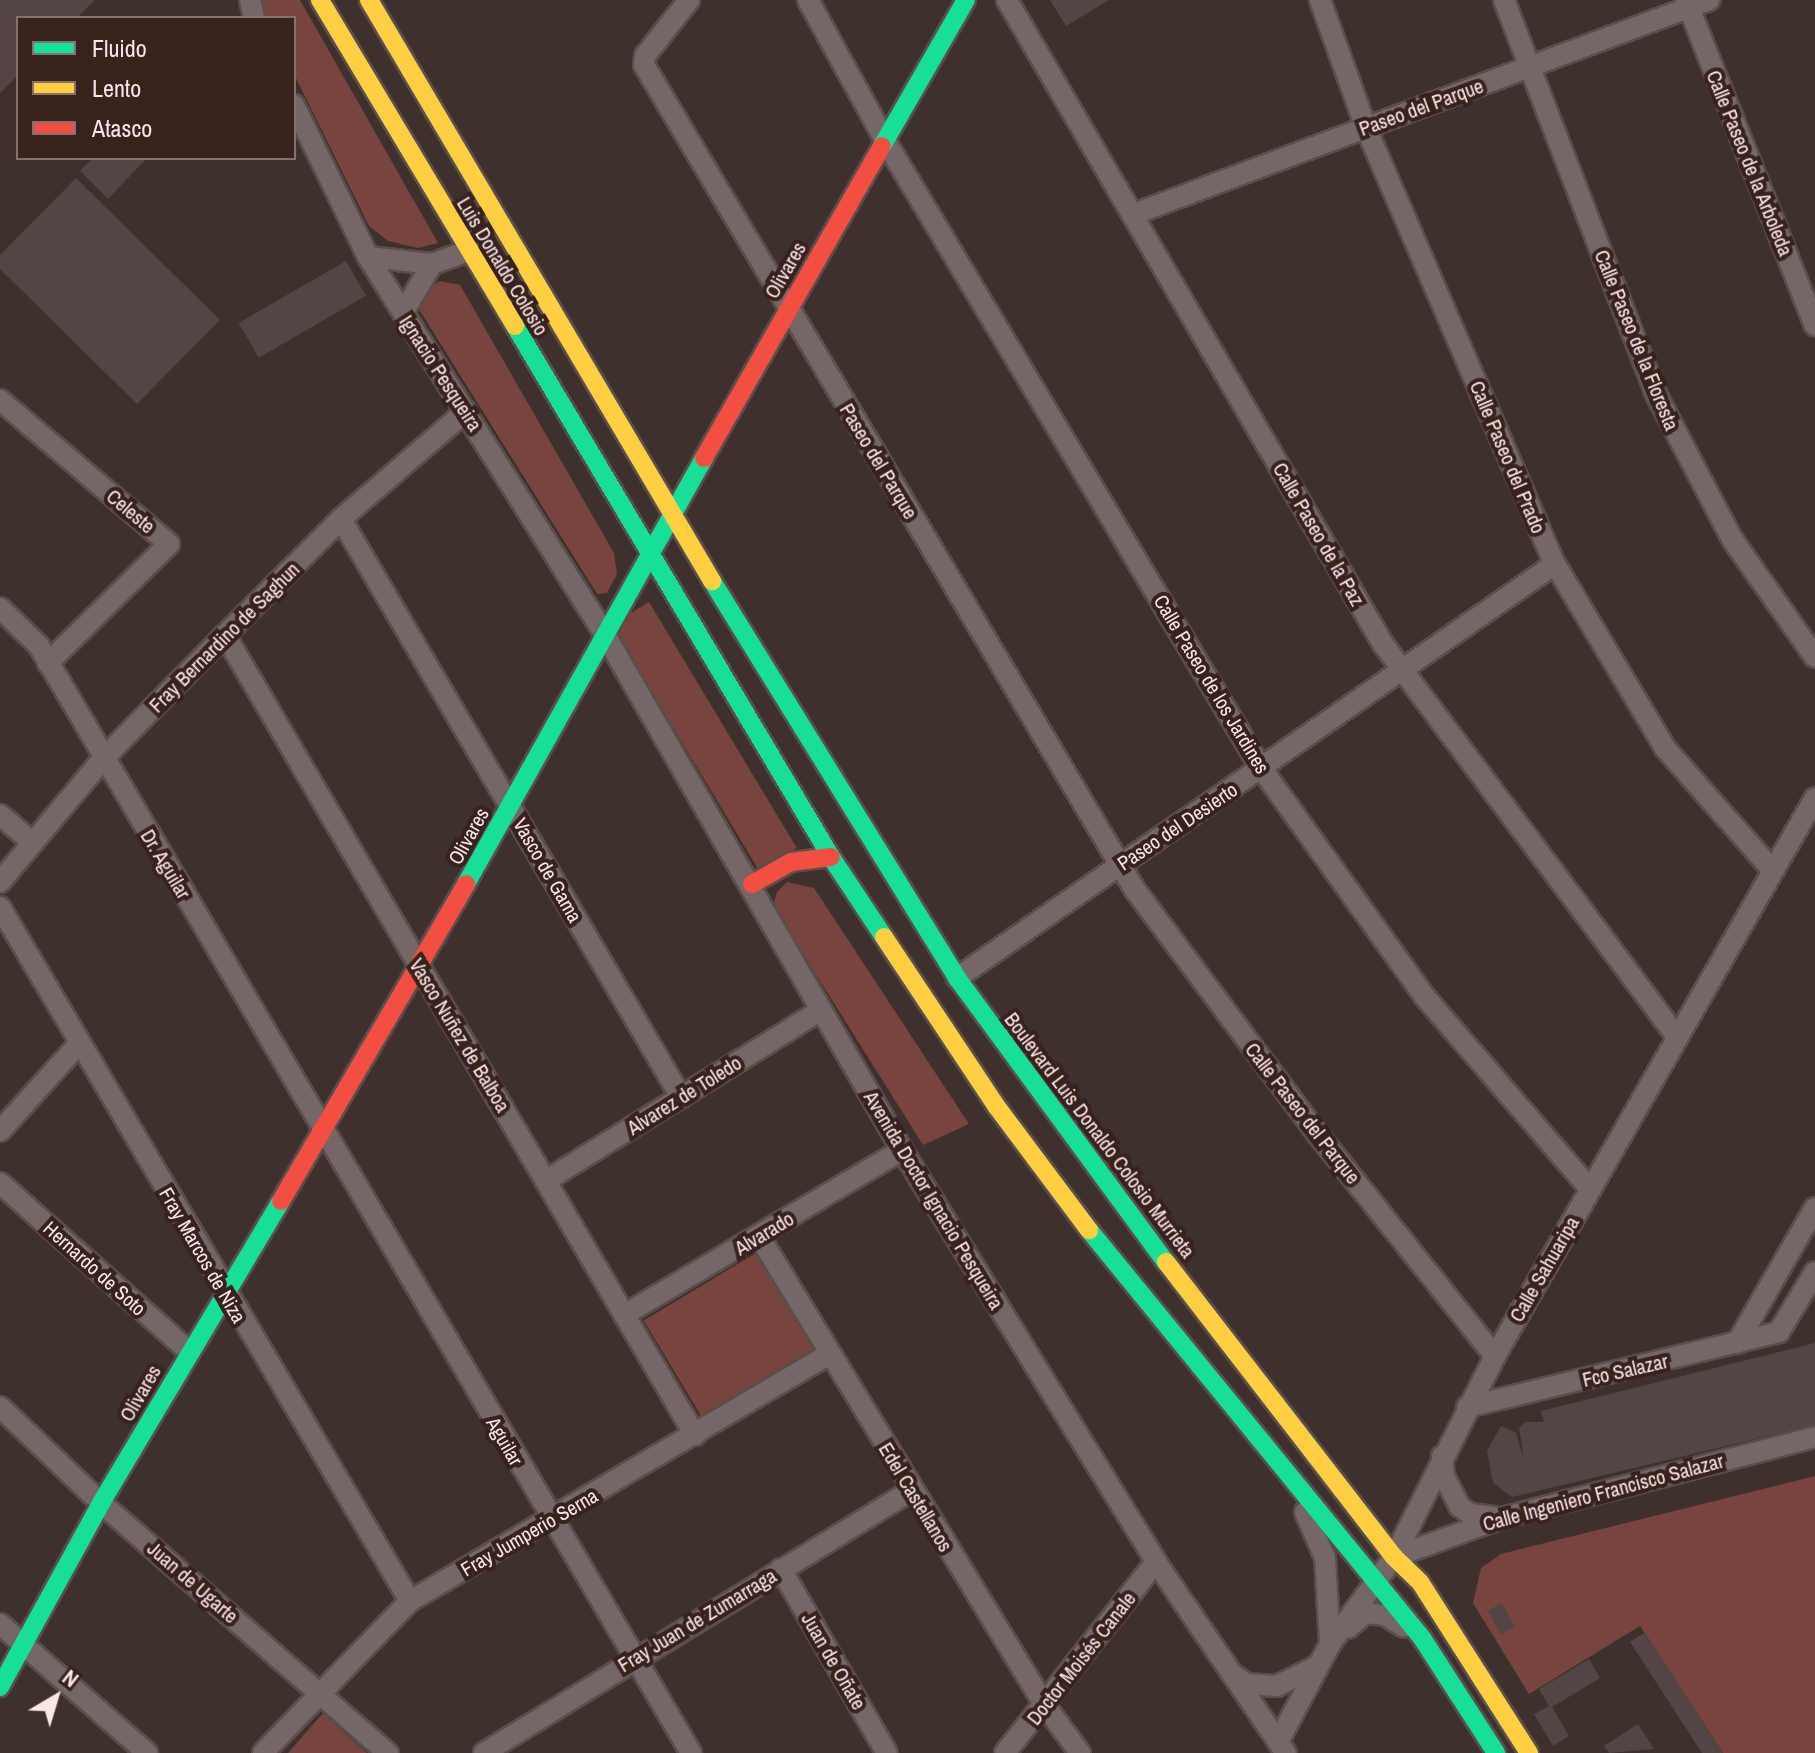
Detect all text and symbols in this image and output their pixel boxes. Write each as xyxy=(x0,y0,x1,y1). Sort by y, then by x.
legend xyxy=(16,16,296,160)
text: Fluido xyxy=(92,32,147,64)
street label: Calle Paseo de la Arboleda xyxy=(1702,66,1798,260)
text: Lento xyxy=(92,72,141,104)
street label: Paseo del Parque xyxy=(1356,73,1486,141)
text: Atasco xyxy=(92,112,152,144)
street label: Luis Donaldo Colosio xyxy=(452,193,554,339)
street label: Olivares xyxy=(759,238,811,302)
street label: Calle Paseo de la Floresta xyxy=(1590,246,1684,434)
street label: Ignacio Pesqueira xyxy=(395,311,487,435)
street label: Calle Paseo del Prado xyxy=(1465,377,1551,537)
street label: Paseo del Parque xyxy=(835,399,923,523)
street label: Calle Paseo de la Paz xyxy=(1268,458,1370,610)
street label: Celeste xyxy=(102,484,160,538)
street label: Fray Bernardino de Saghun xyxy=(144,557,304,717)
street label: Calle Paseo de los Jardines xyxy=(1149,590,1275,778)
street label: Paseo del Desierto xyxy=(1112,777,1242,875)
street label: Olivares xyxy=(443,803,493,869)
street label: Vasco de Gama xyxy=(509,814,587,926)
street label: Dr. Aguilar xyxy=(136,825,196,903)
street label: Vasco Nuñez de Balboa xyxy=(405,954,515,1116)
street label: Boulevard Luis Donaldo Colosio Murrieta xyxy=(1000,1008,1200,1262)
street label: Calle Paseo del Parque xyxy=(1241,1038,1365,1188)
street label: Alvarez de Toledo xyxy=(622,1050,746,1140)
street label: Avenida Doctor Ignacio Pesqueira xyxy=(859,1086,1009,1314)
street label: Fray Marcos de Niza xyxy=(155,1183,251,1327)
street label: Alvarado xyxy=(730,1206,798,1260)
street label: Calle Sahuaripa xyxy=(1504,1212,1584,1326)
street label: Hernardo de Soto xyxy=(39,1216,151,1320)
street label: Fco Salazar xyxy=(1580,1349,1670,1391)
street label: Olivares xyxy=(114,1361,166,1425)
street label: Aguilar xyxy=(482,1413,528,1469)
street label: Edel Castellanos xyxy=(874,1438,958,1556)
street label: Calle Ingeniero Francisco Salazar xyxy=(1480,1448,1726,1536)
street label: Fray Jumperio Serna xyxy=(456,1483,602,1581)
street label: Juan de Ugarte xyxy=(143,1536,243,1628)
street label: Fray Juan de Zumarraga xyxy=(613,1563,781,1677)
street label: Doctor Moisés Canale xyxy=(1022,1587,1140,1729)
street label: Juan de Oñate xyxy=(797,1608,871,1714)
north arrow xyxy=(16,1657,96,1737)
text: N xyxy=(56,1662,85,1694)

